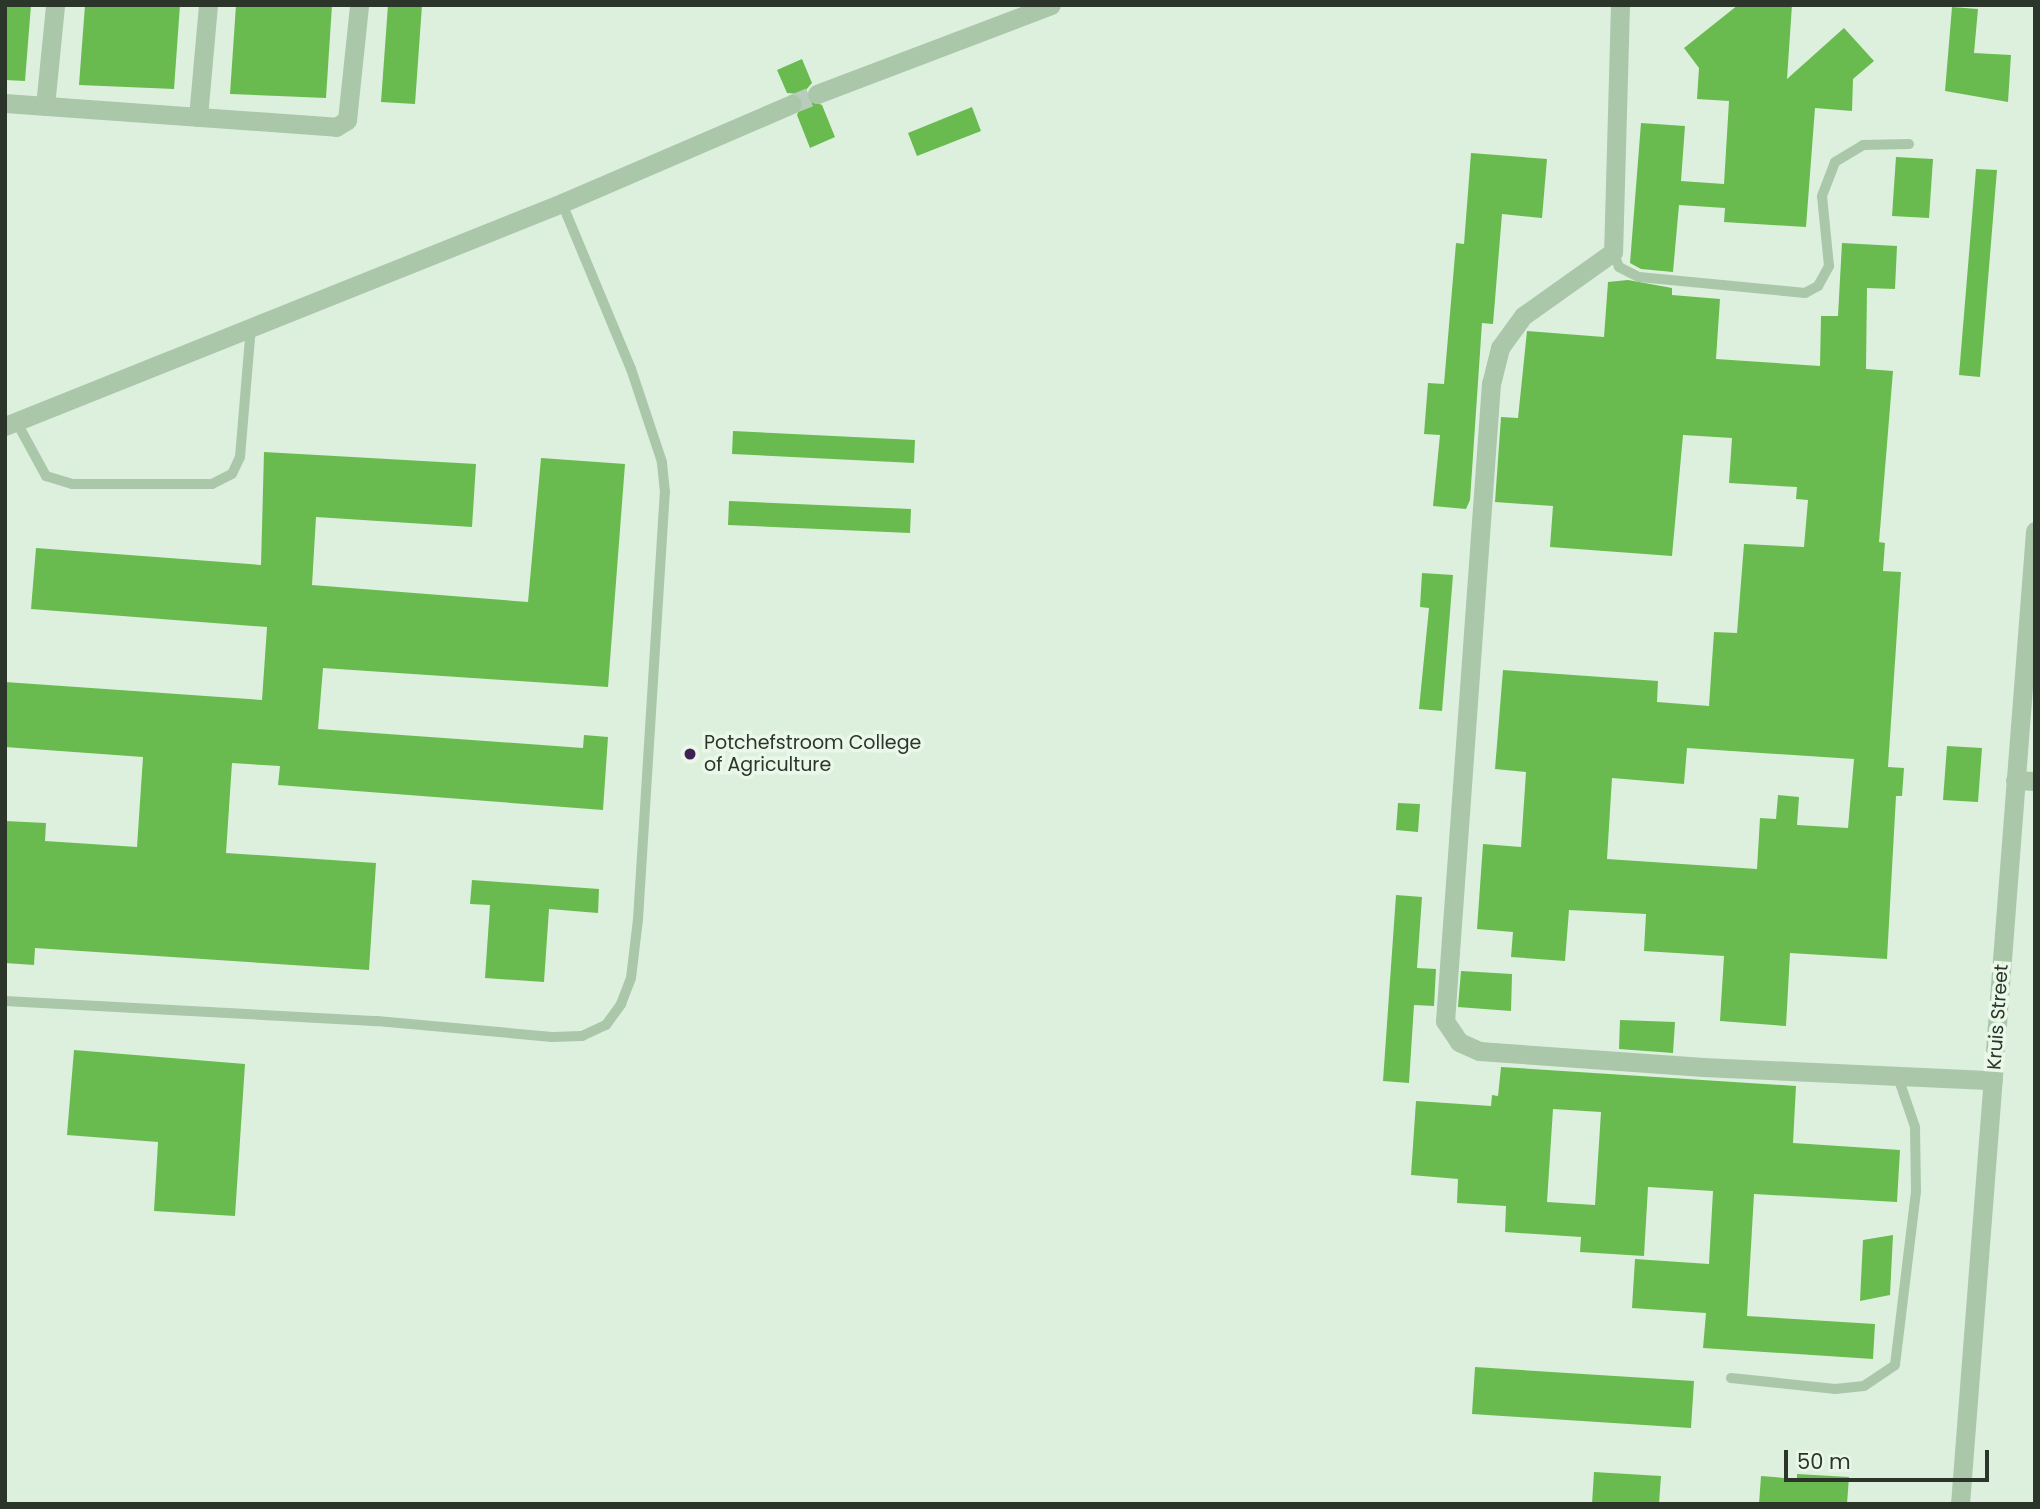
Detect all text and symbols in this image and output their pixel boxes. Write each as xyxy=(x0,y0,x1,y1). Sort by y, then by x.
place label: Potchefstroom College of Agriculture xyxy=(704,732,921,776)
marker: Potchefstroom College of Agriculture xyxy=(682,746,698,762)
street label: Kruis Street xyxy=(1983,963,2013,1071)
scale bar xyxy=(1788,1436,1993,1480)
text: 50 m xyxy=(1797,1447,1851,1476)

